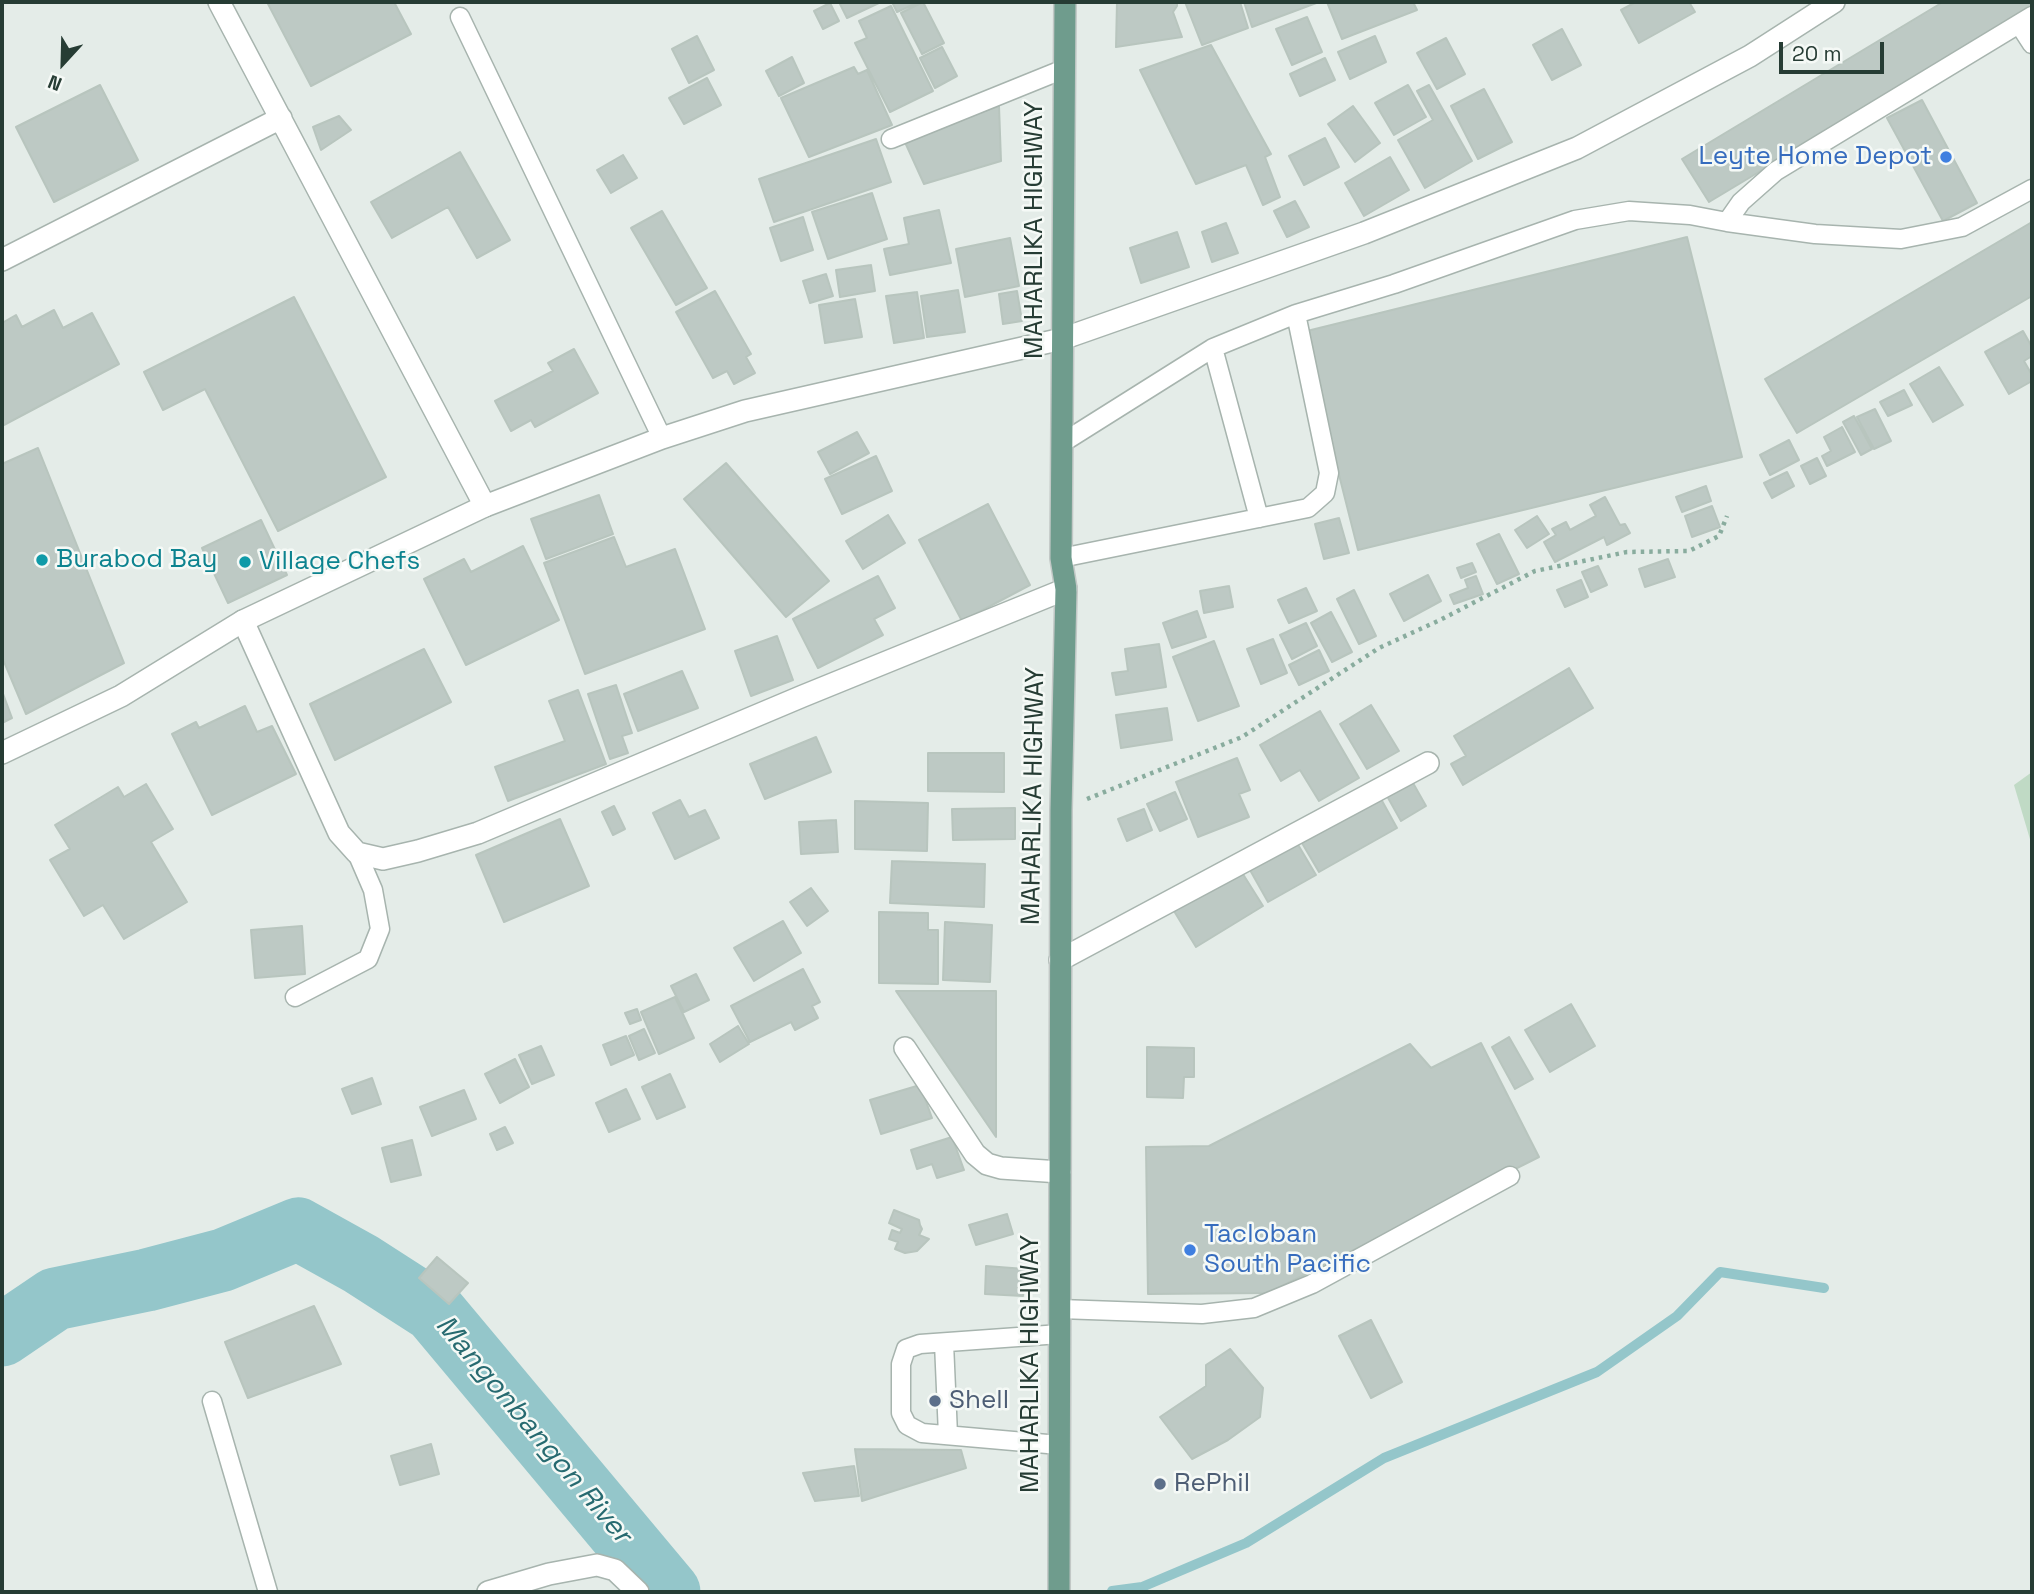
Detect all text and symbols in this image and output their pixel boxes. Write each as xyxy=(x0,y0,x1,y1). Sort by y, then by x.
north arrow xyxy=(28,28,98,98)
scale bar xyxy=(1782,28,1887,72)
text: 20 m xyxy=(1792,40,1842,67)
text: N xyxy=(44,69,66,97)
street label: MAHARLIKA HIGHWAY xyxy=(1019,101,1051,359)
place label: Leyte Home Depot xyxy=(1699,141,1932,173)
marker: Leyte Home Depot xyxy=(1938,149,1954,165)
place label: Burabod Bay xyxy=(56,544,217,576)
place label: Village Chefs xyxy=(259,546,420,578)
marker: Burabod Bay xyxy=(34,552,50,568)
marker: Village Chefs xyxy=(237,554,253,570)
street label: MAHARLIKA HIGHWAY xyxy=(1016,667,1052,925)
place label: Tacloban South Pacific xyxy=(1204,1219,1371,1280)
street label: MAHARLIKA HIGHWAY xyxy=(1015,1235,1047,1493)
marker: Tacloban South Pacific xyxy=(1182,1242,1198,1258)
water label: Mangonbangon River xyxy=(428,1309,638,1551)
place label: Shell xyxy=(949,1385,1009,1417)
marker: Shell xyxy=(927,1393,943,1409)
place label: RePhil xyxy=(1174,1468,1250,1500)
marker: RePhil xyxy=(1152,1476,1168,1492)

